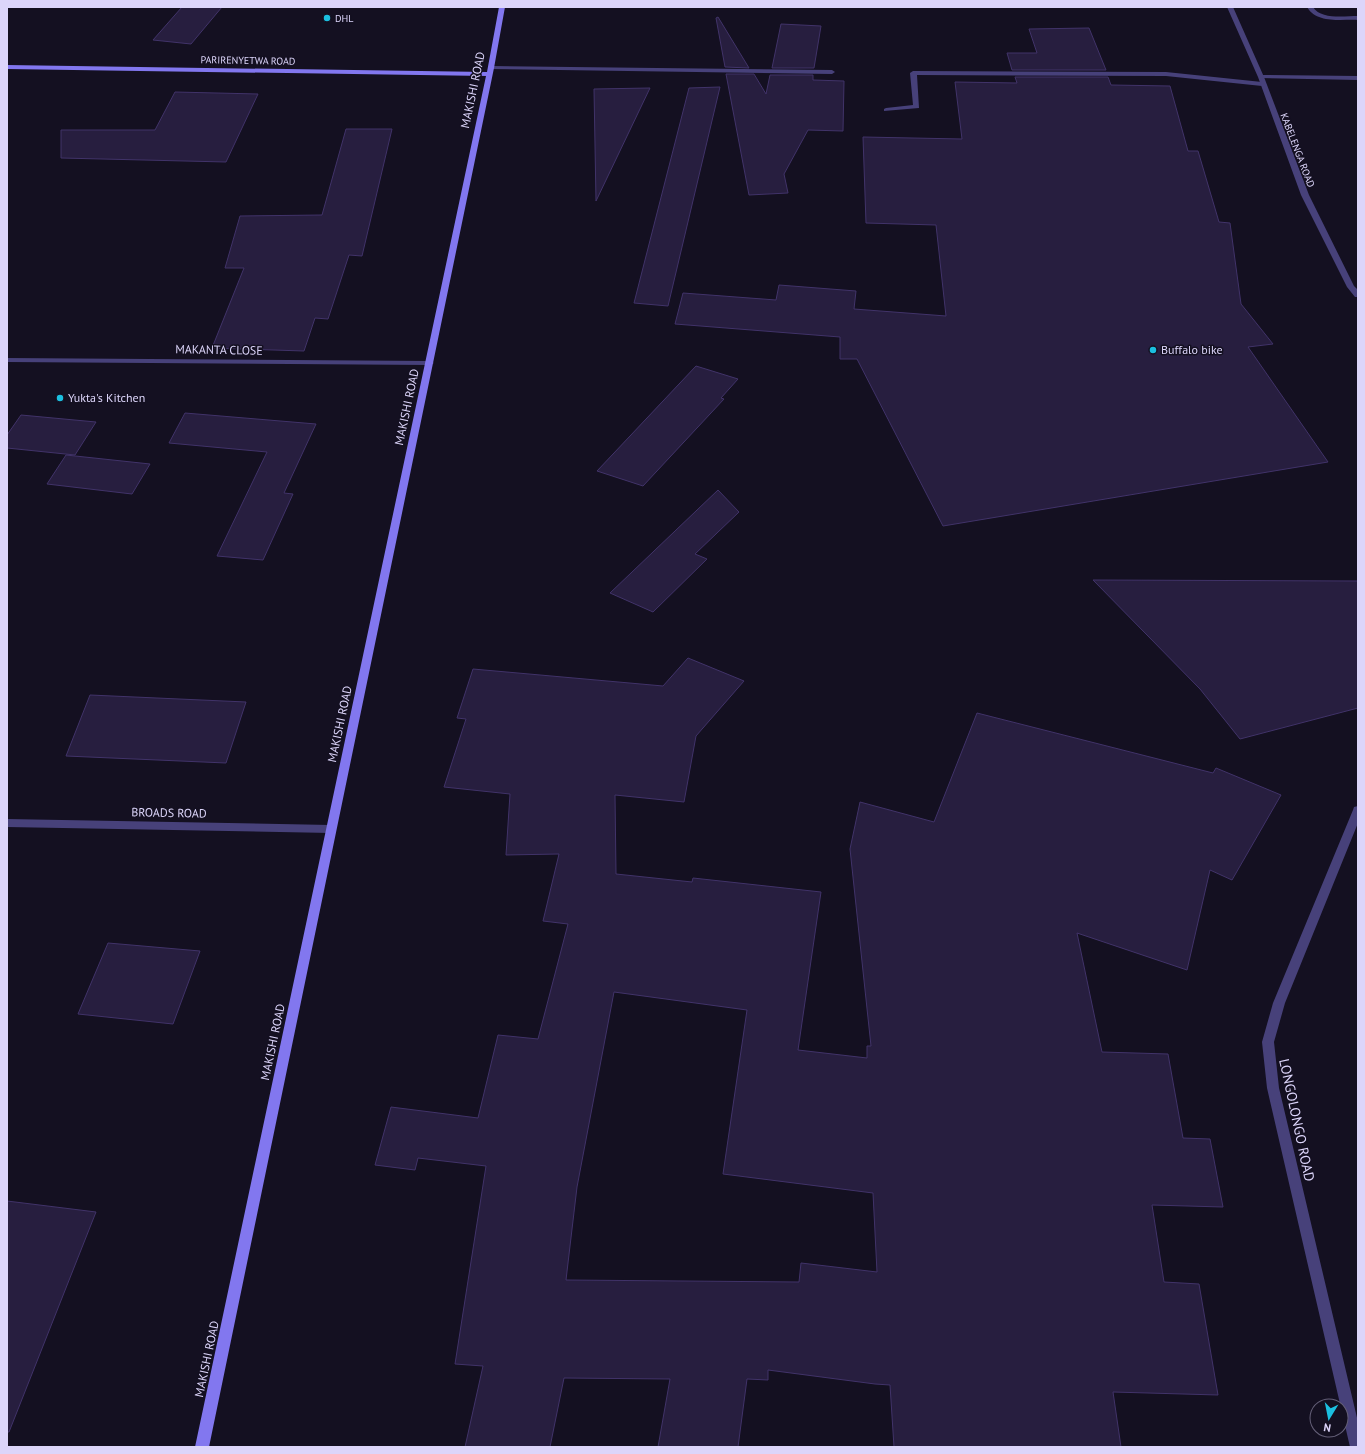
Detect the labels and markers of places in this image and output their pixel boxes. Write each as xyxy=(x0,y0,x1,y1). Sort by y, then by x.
place label: DHL xyxy=(335,12,353,25)
marker: DHL xyxy=(322,13,332,23)
place label: Buffalo bike xyxy=(1161,342,1223,357)
marker: Buffalo bike xyxy=(1148,345,1158,355)
place label: Yukta's Kitchen xyxy=(68,390,145,405)
marker: Yukta's Kitchen xyxy=(55,393,65,403)

